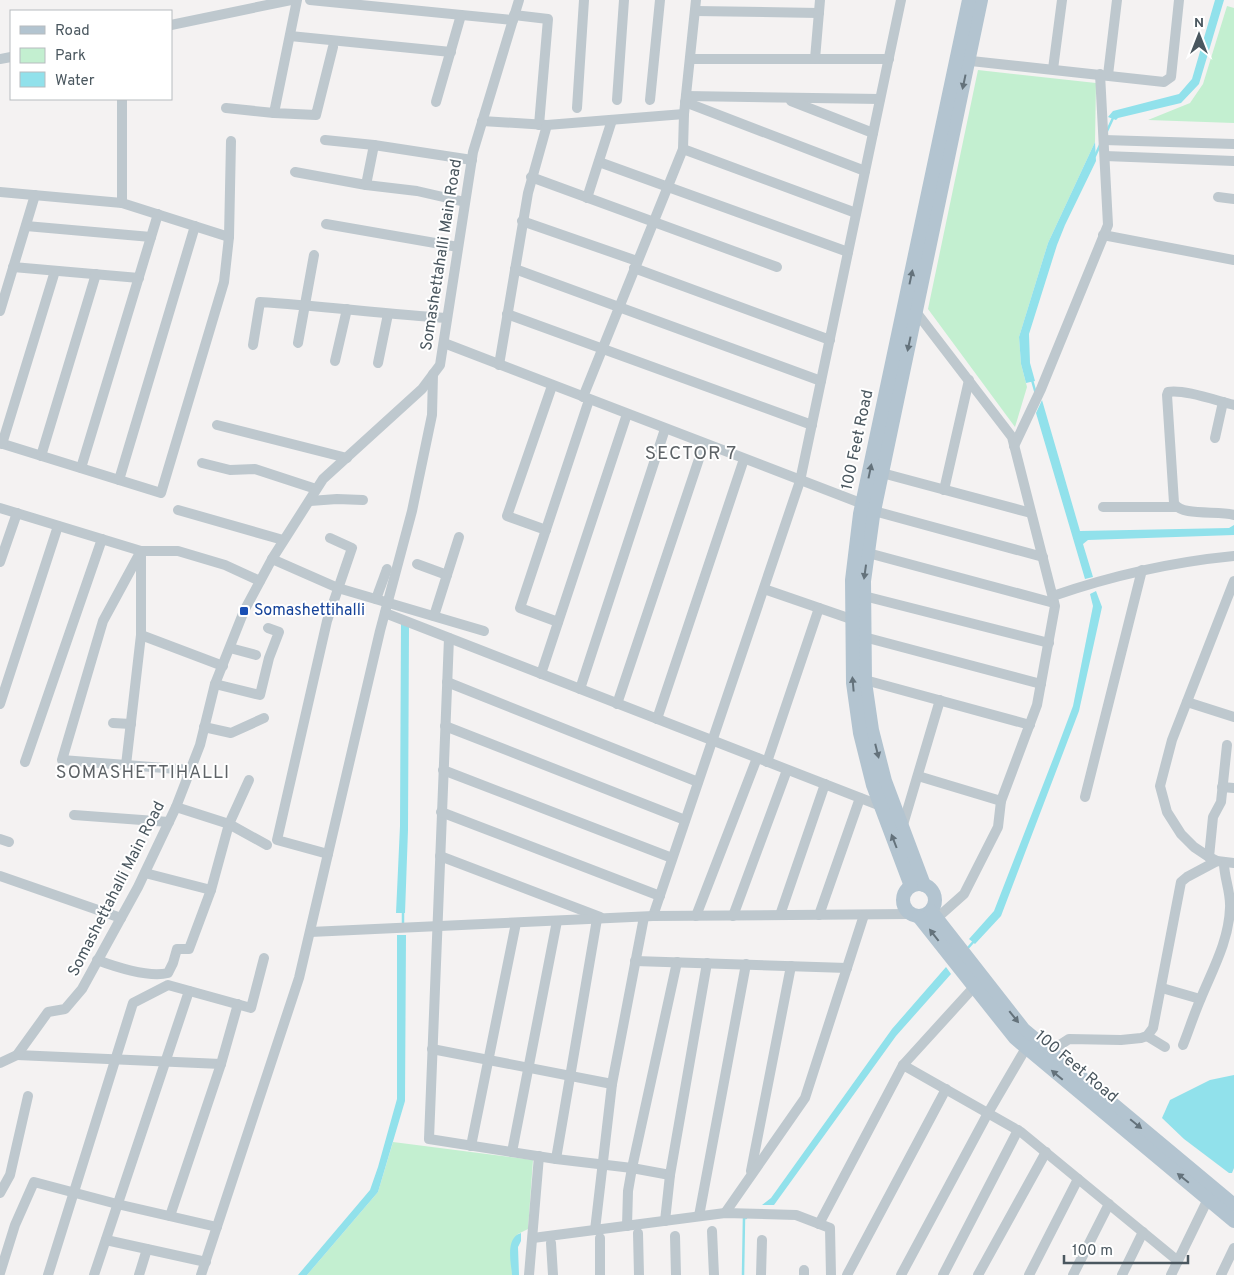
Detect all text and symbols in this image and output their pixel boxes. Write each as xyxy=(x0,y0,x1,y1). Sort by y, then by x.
legend xyxy=(10,10,172,100)
north arrow xyxy=(1174,10,1224,60)
text: N xyxy=(1194,15,1204,32)
text: Road xyxy=(55,22,90,41)
text: Park xyxy=(55,47,86,66)
text: Water xyxy=(55,72,95,91)
one-way arrow xyxy=(960,74,968,90)
street label: Somashettahalli Main Road xyxy=(417,158,467,352)
one-way arrow xyxy=(907,270,915,285)
one-way arrow xyxy=(905,336,913,352)
street label: 100 Feet Road xyxy=(838,388,878,492)
district label: SECTOR 7 xyxy=(645,442,737,466)
one-way arrow xyxy=(866,463,874,478)
one-way arrow xyxy=(861,564,869,580)
place label: Somashettihalli xyxy=(254,601,365,621)
marker: Somashettihalli xyxy=(238,605,250,617)
one-way arrow xyxy=(849,676,857,692)
one-way arrow xyxy=(873,743,881,758)
district label: SOMASHETTIHALLI xyxy=(56,762,230,785)
street label: Somashettahalli Main Road xyxy=(64,798,170,980)
one-way arrow xyxy=(890,833,897,848)
one-way arrow xyxy=(929,928,939,942)
one-way arrow xyxy=(1008,1011,1019,1024)
street label: 100 Feet Road xyxy=(1030,1027,1122,1107)
one-way arrow xyxy=(1052,1069,1064,1081)
one-way arrow xyxy=(1129,1118,1142,1129)
one-way arrow xyxy=(1177,1173,1190,1184)
scale bar xyxy=(1064,1232,1188,1264)
text: 100 m xyxy=(1072,1242,1113,1261)

